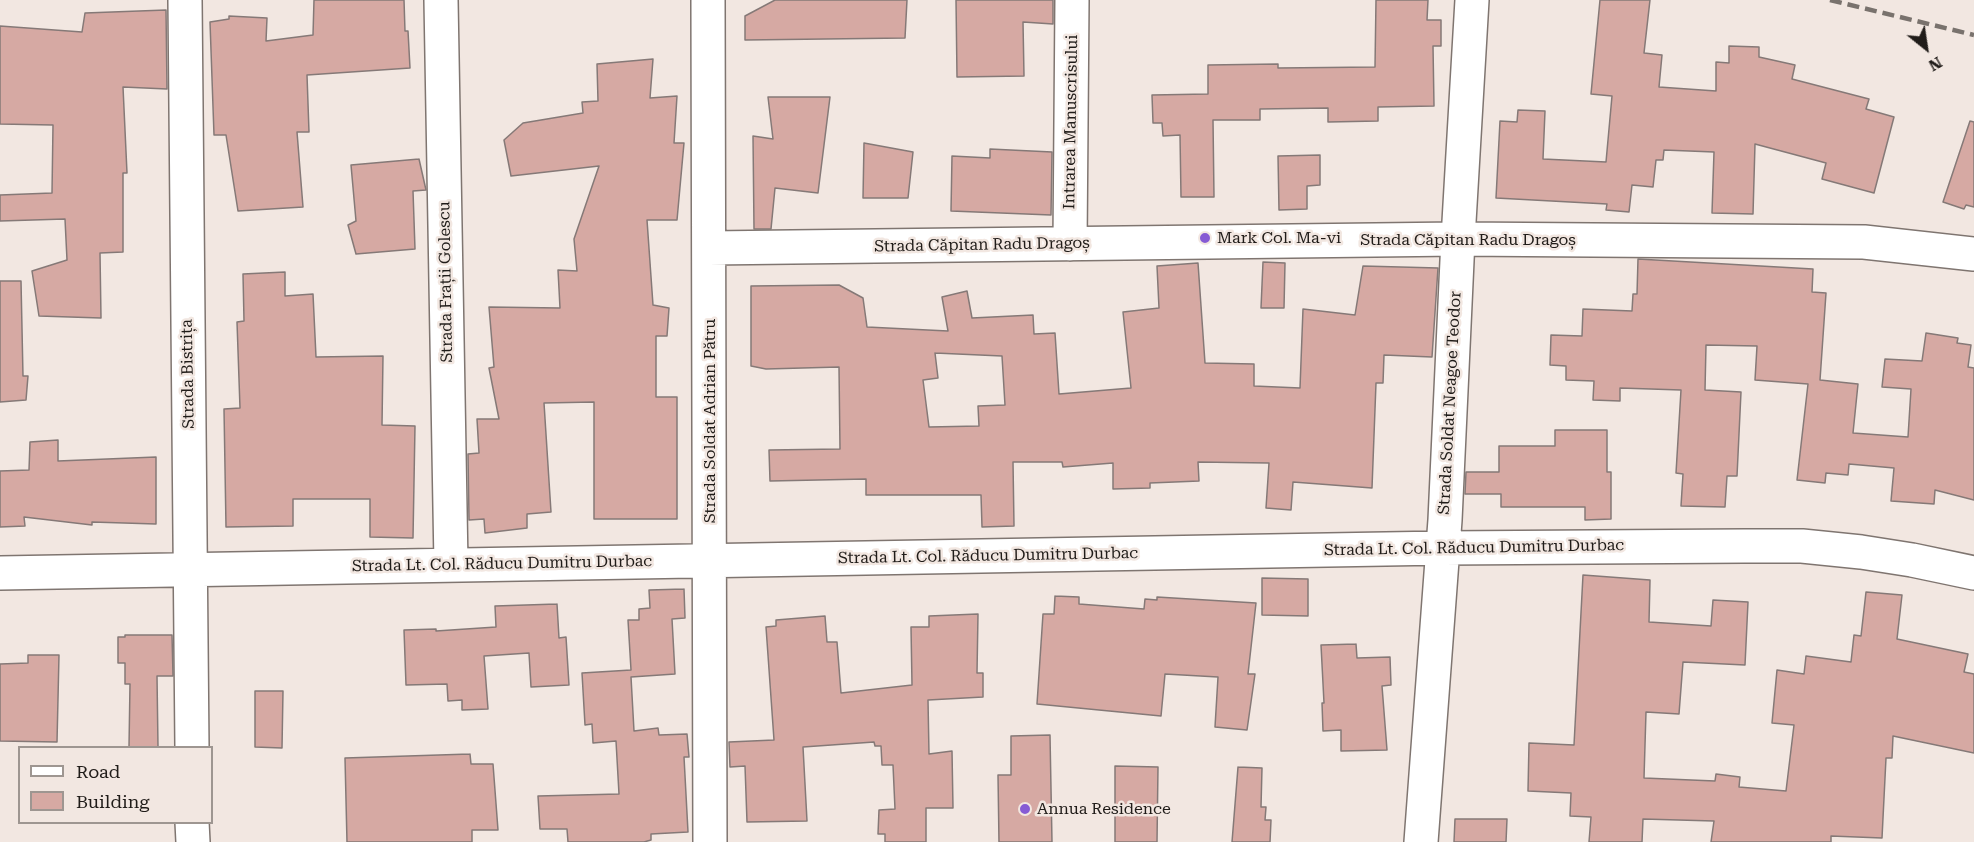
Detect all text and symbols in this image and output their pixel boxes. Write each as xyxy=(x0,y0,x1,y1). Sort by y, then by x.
north arrow xyxy=(1896,18,1956,78)
street label: Intrarea Manuscrisului xyxy=(1060,34,1082,210)
text: N xyxy=(1925,53,1945,75)
street label: Strada Frații Golescu xyxy=(435,201,457,363)
place label: Mark Col. Ma-vi xyxy=(1217,228,1341,248)
street label: Strada Căpitan Radu Dragoș xyxy=(1360,230,1576,250)
marker: Mark Col. Ma-vi xyxy=(1198,231,1212,245)
street label: Strada Căpitan Radu Dragoș xyxy=(874,234,1090,256)
street label: Strada Soldat Neagoe Teodor xyxy=(1435,291,1465,515)
street label: Strada Bistrița xyxy=(177,319,199,429)
street label: Strada Soldat Adrian Pătru xyxy=(700,319,720,523)
street label: Strada Lt. Col. Răducu Dumitru Durbac xyxy=(1324,536,1624,560)
street label: Strada Lt. Col. Răducu Dumitru Durbac xyxy=(838,544,1138,568)
street label: Strada Lt. Col. Răducu Dumitru Durbac xyxy=(352,552,652,576)
legend xyxy=(18,746,213,824)
text: Road xyxy=(76,761,120,782)
text: Building xyxy=(76,791,150,812)
place label: Annua Residence xyxy=(1037,799,1171,819)
marker: Annua Residence xyxy=(1018,802,1032,816)

